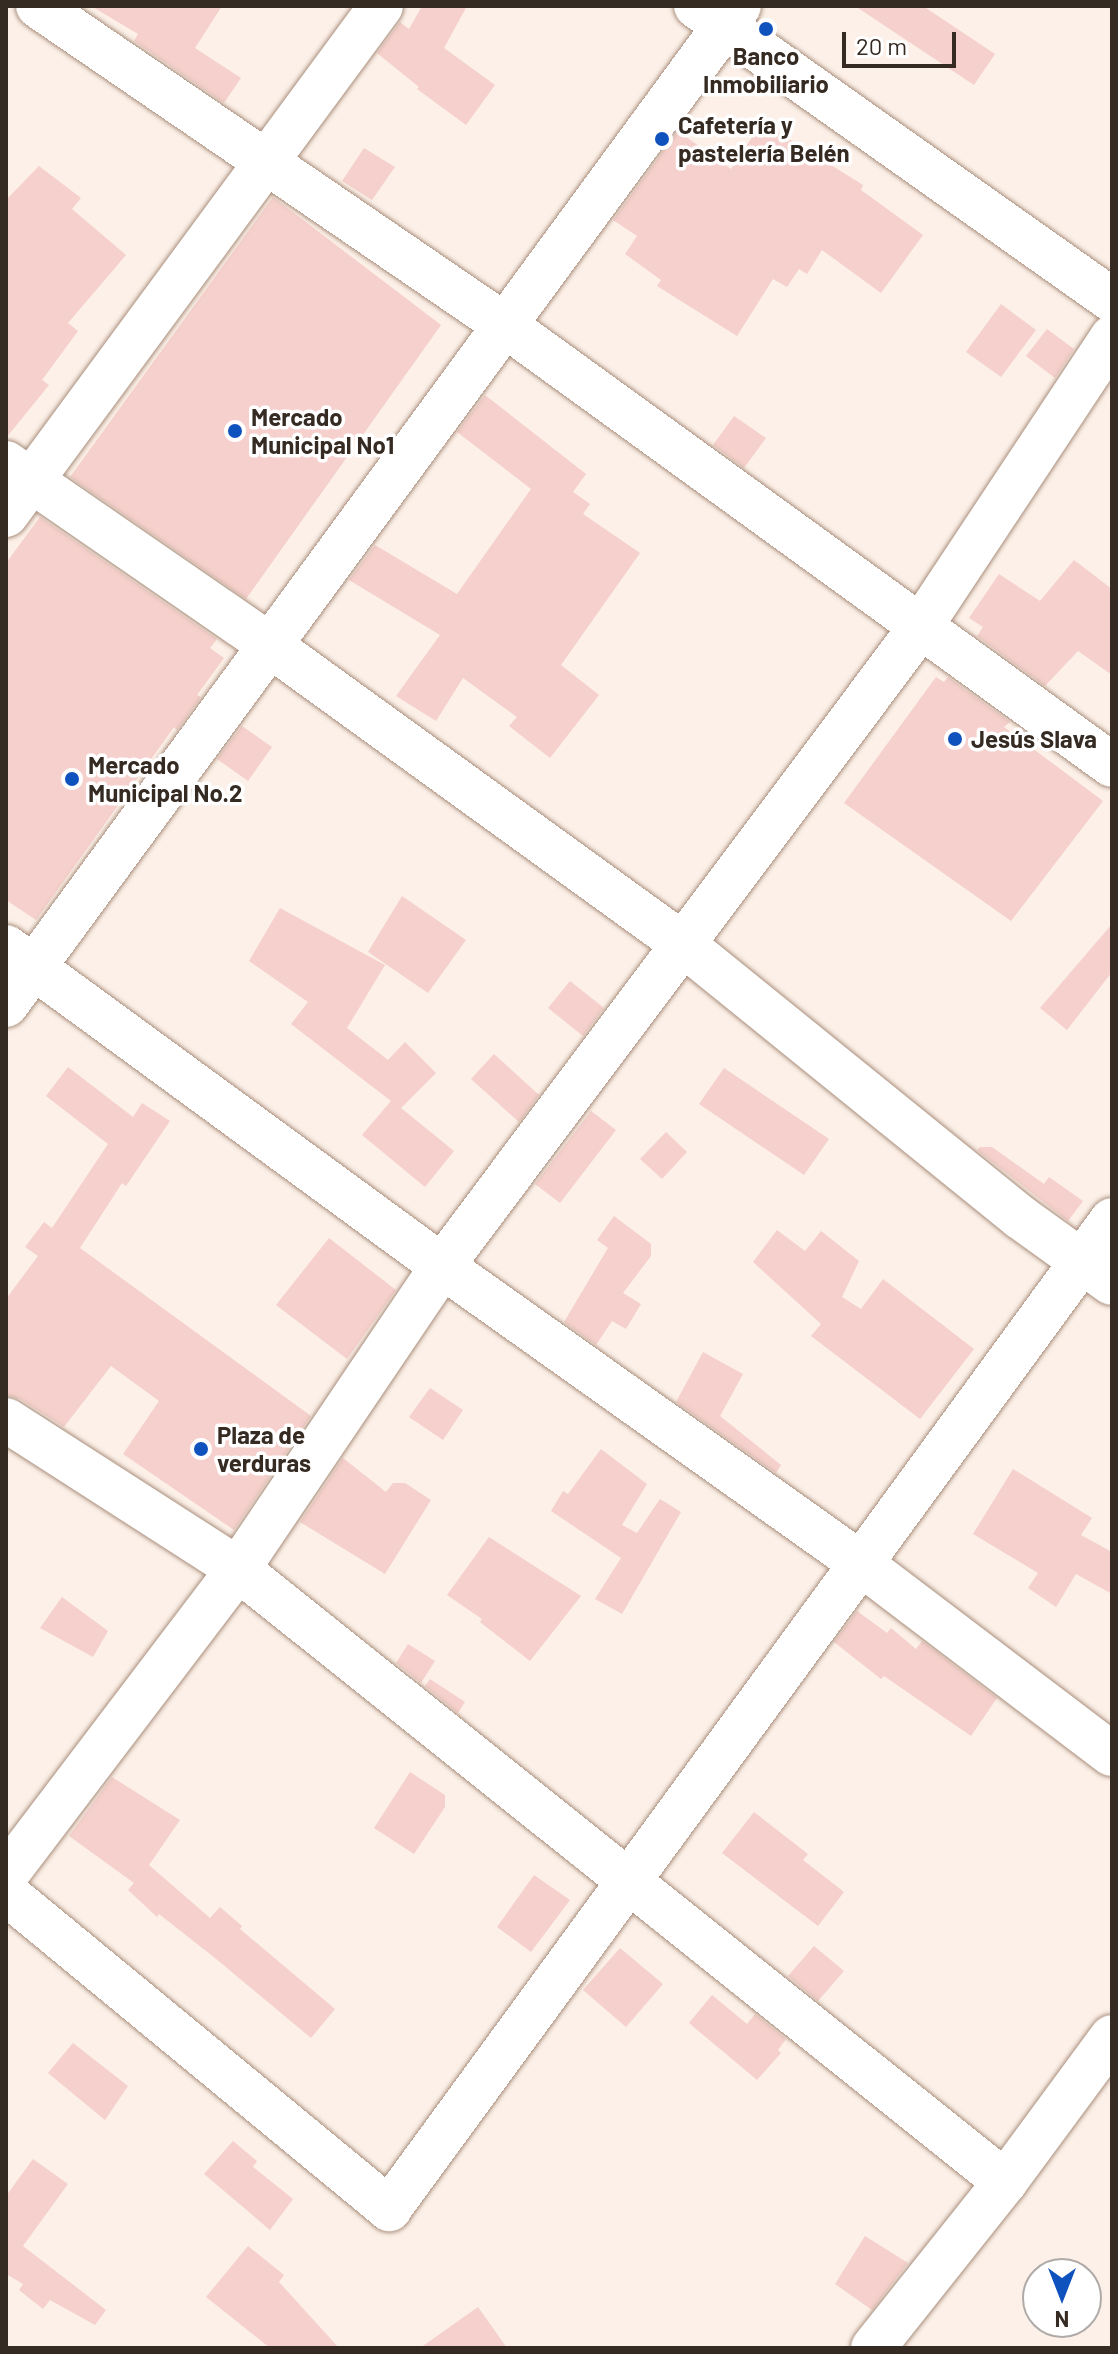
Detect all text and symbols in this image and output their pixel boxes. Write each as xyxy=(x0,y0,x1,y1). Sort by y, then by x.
scale bar xyxy=(846,16,960,66)
marker: Banco Inmobiliario xyxy=(757,20,775,38)
text: 20 m xyxy=(856,31,907,60)
place label: Banco Inmobiliario xyxy=(703,42,829,98)
place label: Cafetería y pastelería Belén xyxy=(678,111,850,167)
marker: Cafetería y pastelería Belén xyxy=(653,130,671,148)
place label: Mercado Municipal No1 xyxy=(251,403,394,459)
marker: Mercado Municipal No1 xyxy=(226,422,244,440)
place label: Jesús Slava xyxy=(971,725,1097,753)
marker: Jesús Slava xyxy=(946,730,964,748)
place label: Mercado Municipal No.2 xyxy=(88,751,242,807)
marker: Mercado Municipal No.2 xyxy=(63,770,81,788)
place label: Plaza de verduras xyxy=(217,1421,311,1477)
marker: Plaza de verduras xyxy=(192,1440,210,1458)
north arrow xyxy=(1022,2258,1102,2338)
text: N xyxy=(1055,2307,1069,2333)

